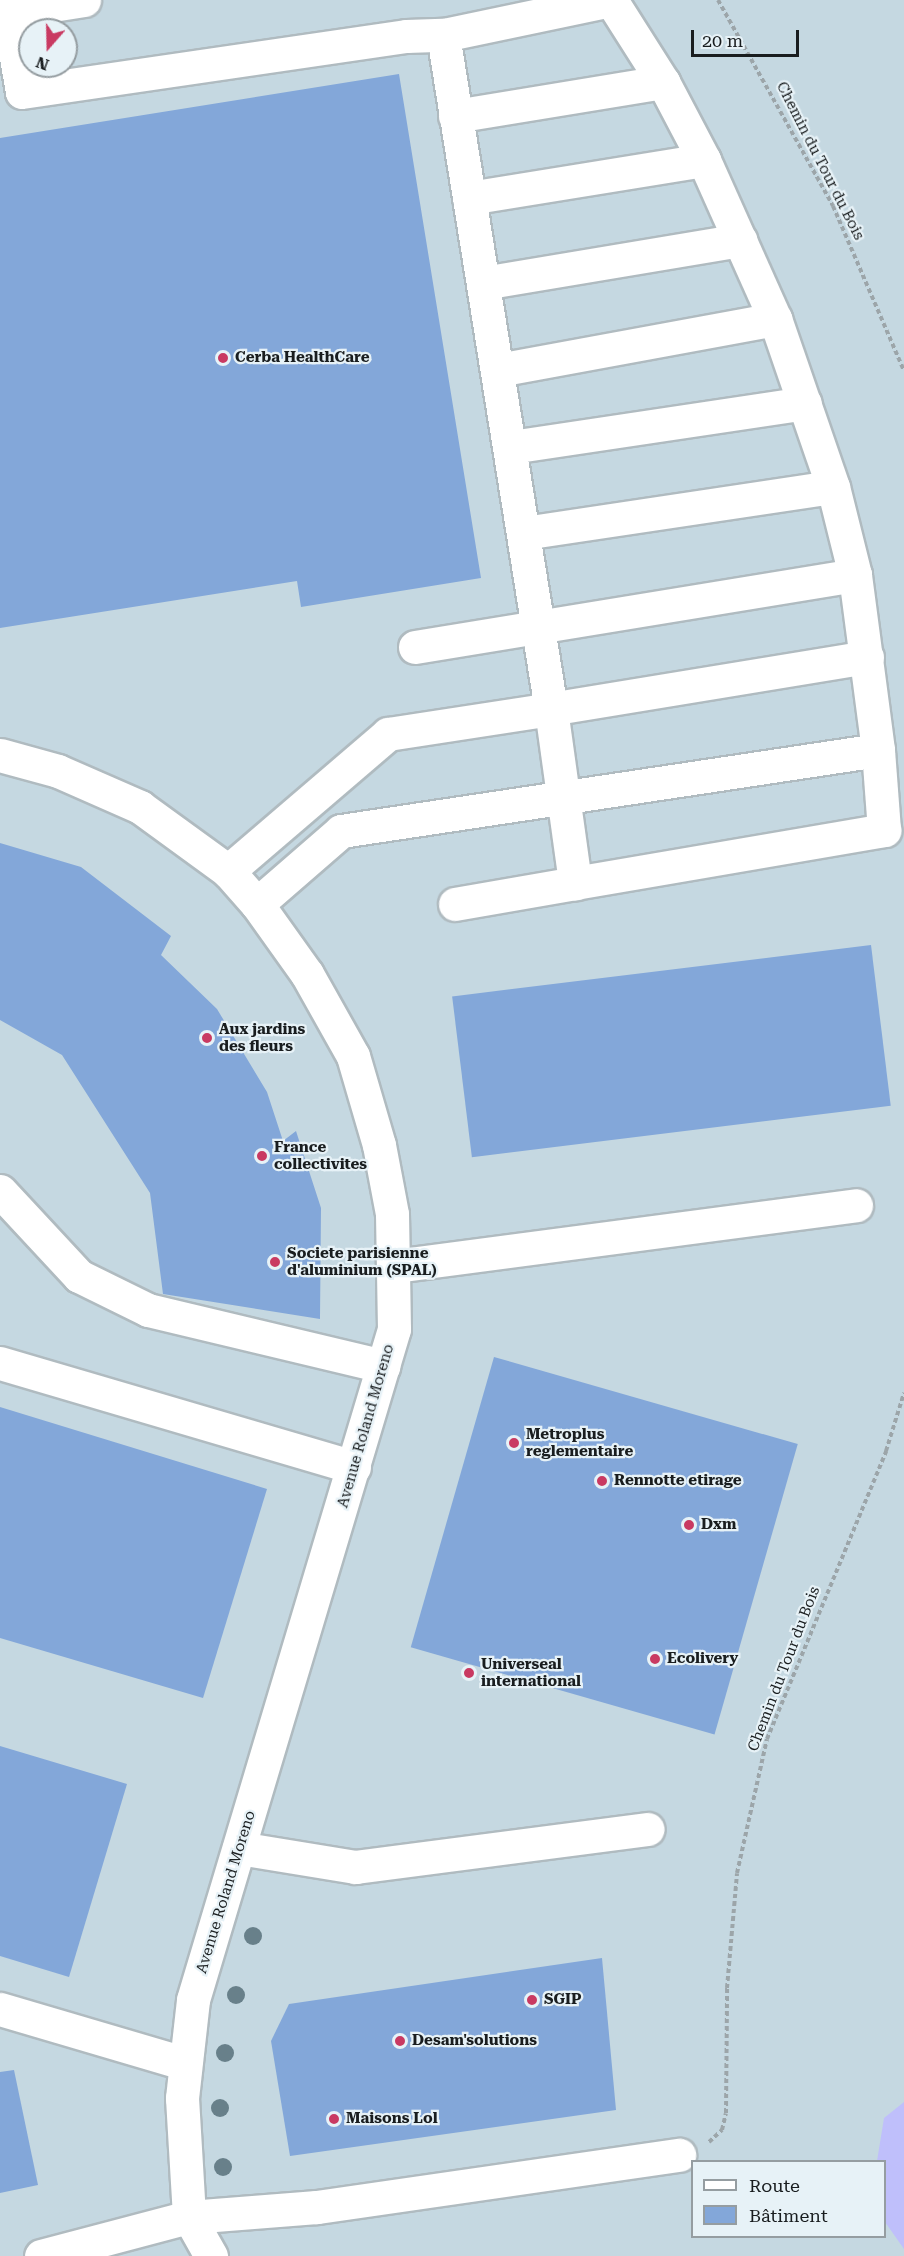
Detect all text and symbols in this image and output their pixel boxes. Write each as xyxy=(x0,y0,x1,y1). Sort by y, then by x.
north arrow xyxy=(18,18,78,78)
scale bar xyxy=(694,18,802,56)
text: 20 m xyxy=(702,30,743,51)
text: N xyxy=(33,52,51,75)
street label: Chemin du Tour du Bois xyxy=(772,79,868,243)
place label: Cerba HealthCare xyxy=(235,349,369,367)
marker: Cerba HealthCare xyxy=(216,351,230,365)
place label: Aux jardins des fleurs xyxy=(219,1020,305,1055)
marker: Aux jardins des fleurs xyxy=(200,1031,214,1045)
place label: France collectivites xyxy=(274,1138,367,1173)
marker: France collectivites xyxy=(255,1149,269,1163)
place label: Societe parisienne d'aluminium (SPAL) xyxy=(287,1244,437,1279)
marker: Societe parisienne d'aluminium (SPAL) xyxy=(268,1255,282,1269)
street label: Avenue Roland Moreno xyxy=(334,1342,398,1510)
place label: Metroplus reglementaire xyxy=(526,1425,633,1460)
marker: Metroplus reglementaire xyxy=(507,1436,521,1450)
place label: Rennotte etirage xyxy=(614,1472,741,1490)
marker: Rennotte etirage xyxy=(595,1474,609,1488)
place label: Dxm xyxy=(701,1516,736,1534)
marker: Dxm xyxy=(682,1518,696,1532)
street label: Chemin du Tour du Bois xyxy=(744,1584,824,1754)
place label: Ecolivery xyxy=(667,1650,738,1668)
marker: Ecolivery xyxy=(648,1652,662,1666)
place label: Universeal international xyxy=(481,1655,581,1690)
marker: Universeal international xyxy=(462,1666,476,1680)
street label: Avenue Roland Moreno xyxy=(193,1808,259,1976)
place label: SGIP xyxy=(544,1991,581,2009)
marker: SGIP xyxy=(525,1993,539,2007)
place label: Desam'solutions xyxy=(412,2032,537,2050)
marker: Desam'solutions xyxy=(393,2034,407,2048)
place label: Maisons Lol xyxy=(346,2110,438,2128)
marker: Maisons Lol xyxy=(327,2112,341,2126)
legend xyxy=(691,2160,886,2238)
text: Route xyxy=(749,2175,800,2196)
text: Bâtiment xyxy=(749,2205,828,2226)

